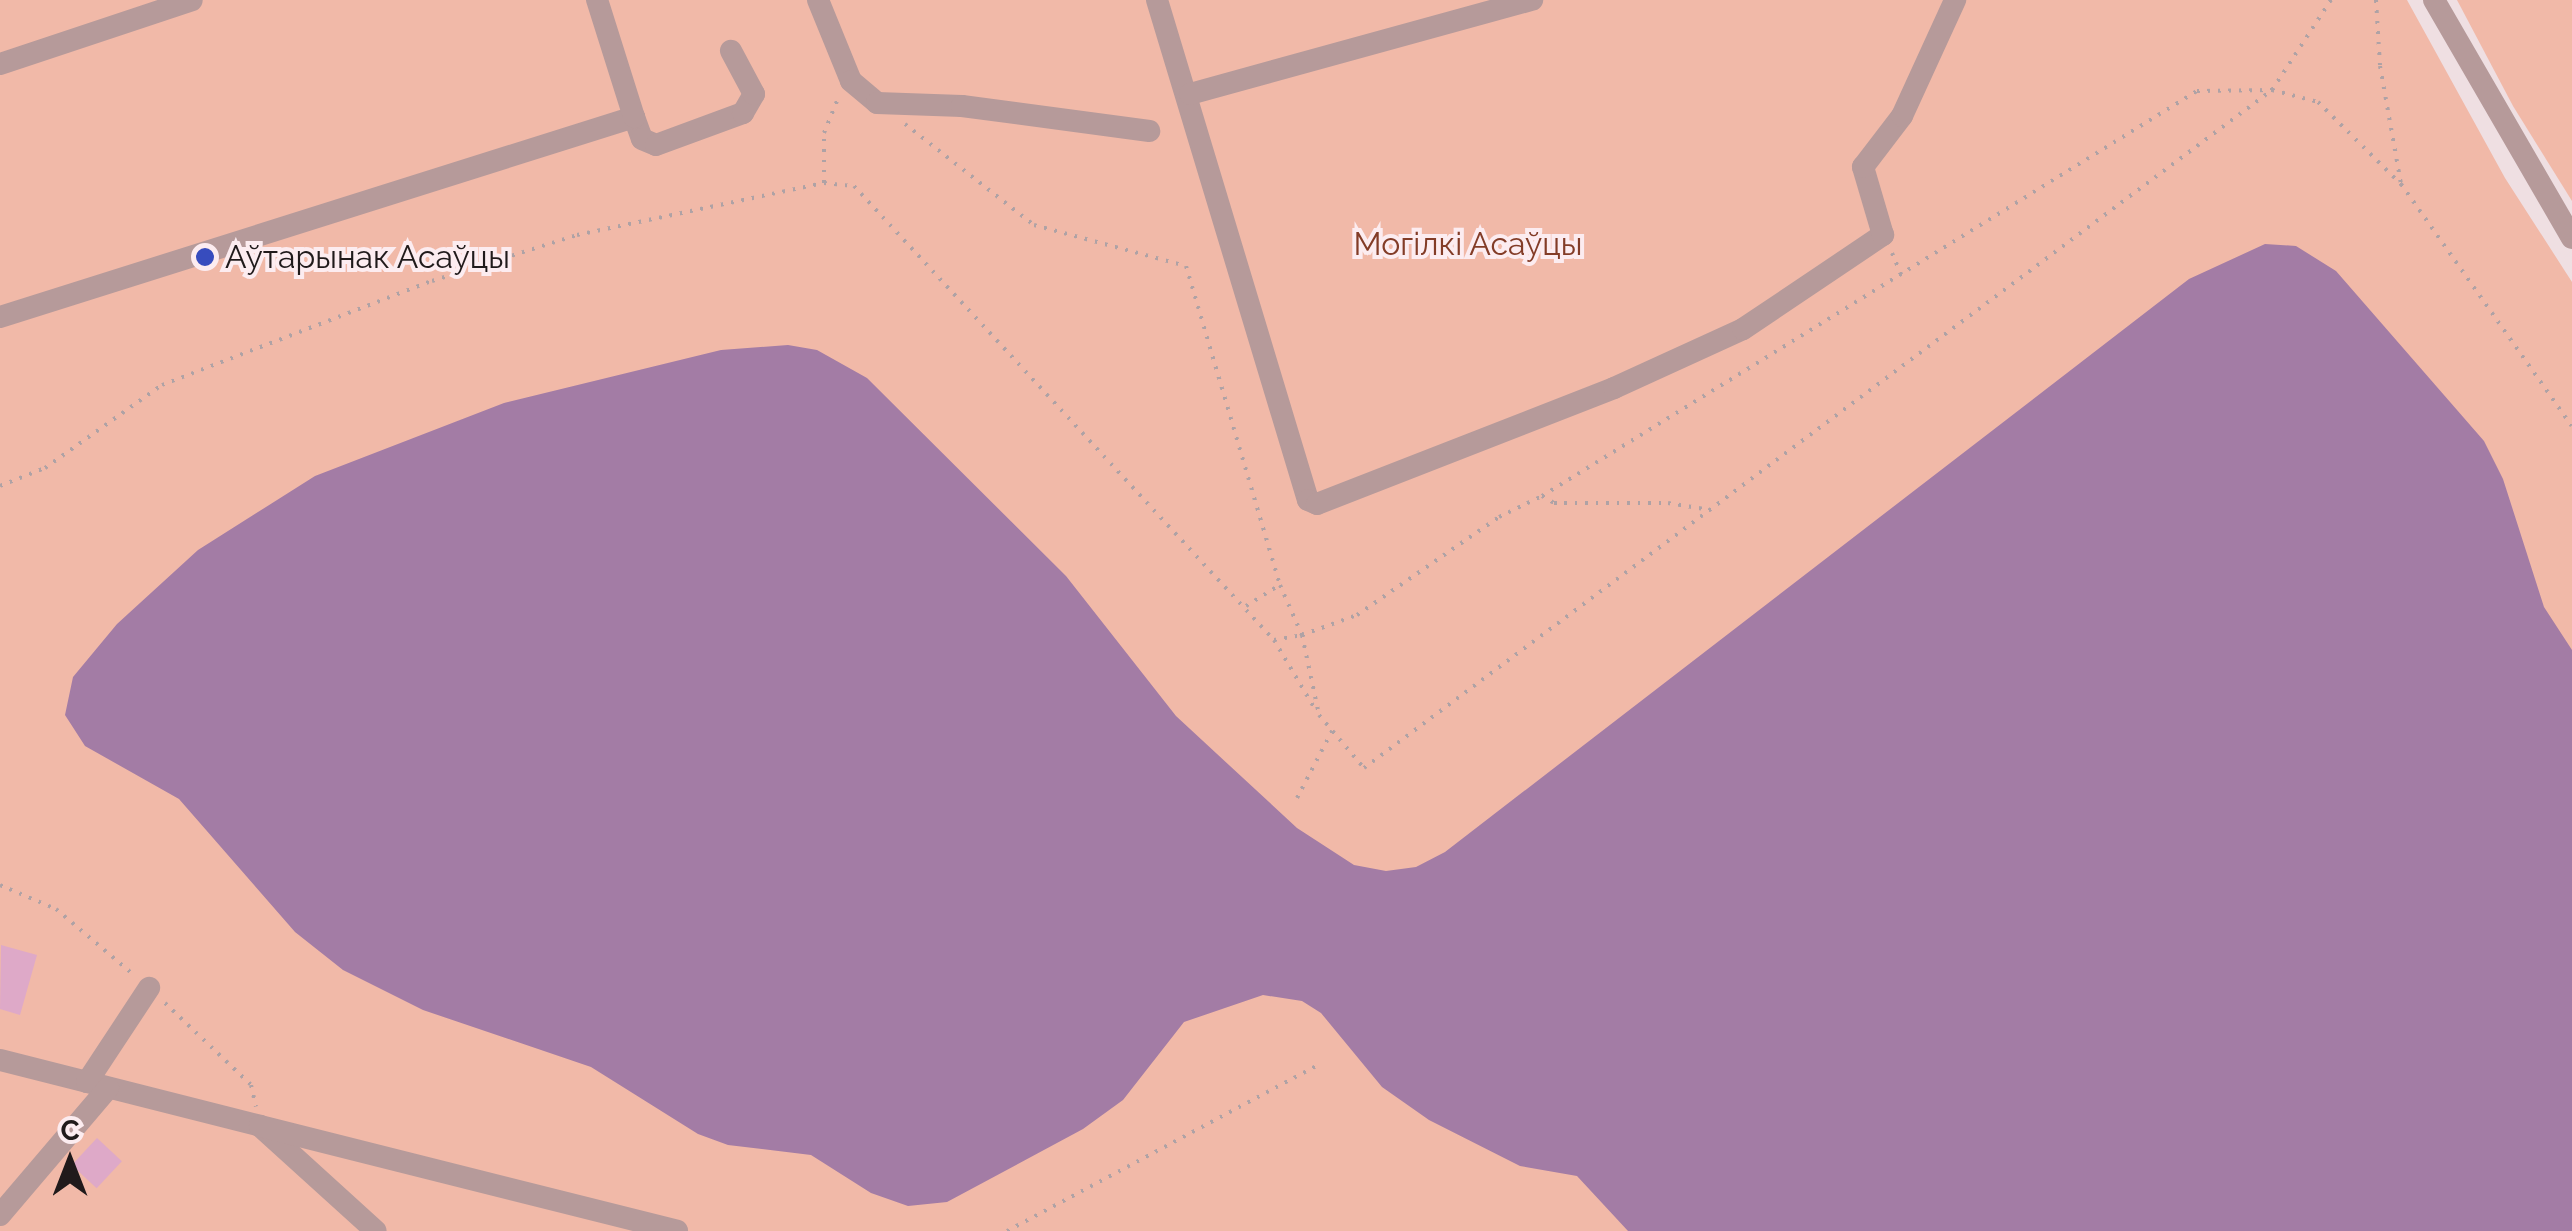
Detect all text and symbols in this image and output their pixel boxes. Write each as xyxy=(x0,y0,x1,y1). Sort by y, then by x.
park label: Могілкі Асаўцы xyxy=(1353,225,1583,263)
place label: Аўтарынак Асаўцы xyxy=(225,238,511,276)
marker: Аўтарынак Асаўцы xyxy=(194,246,216,268)
north arrow xyxy=(20,1111,120,1211)
text: С xyxy=(60,1114,80,1147)

